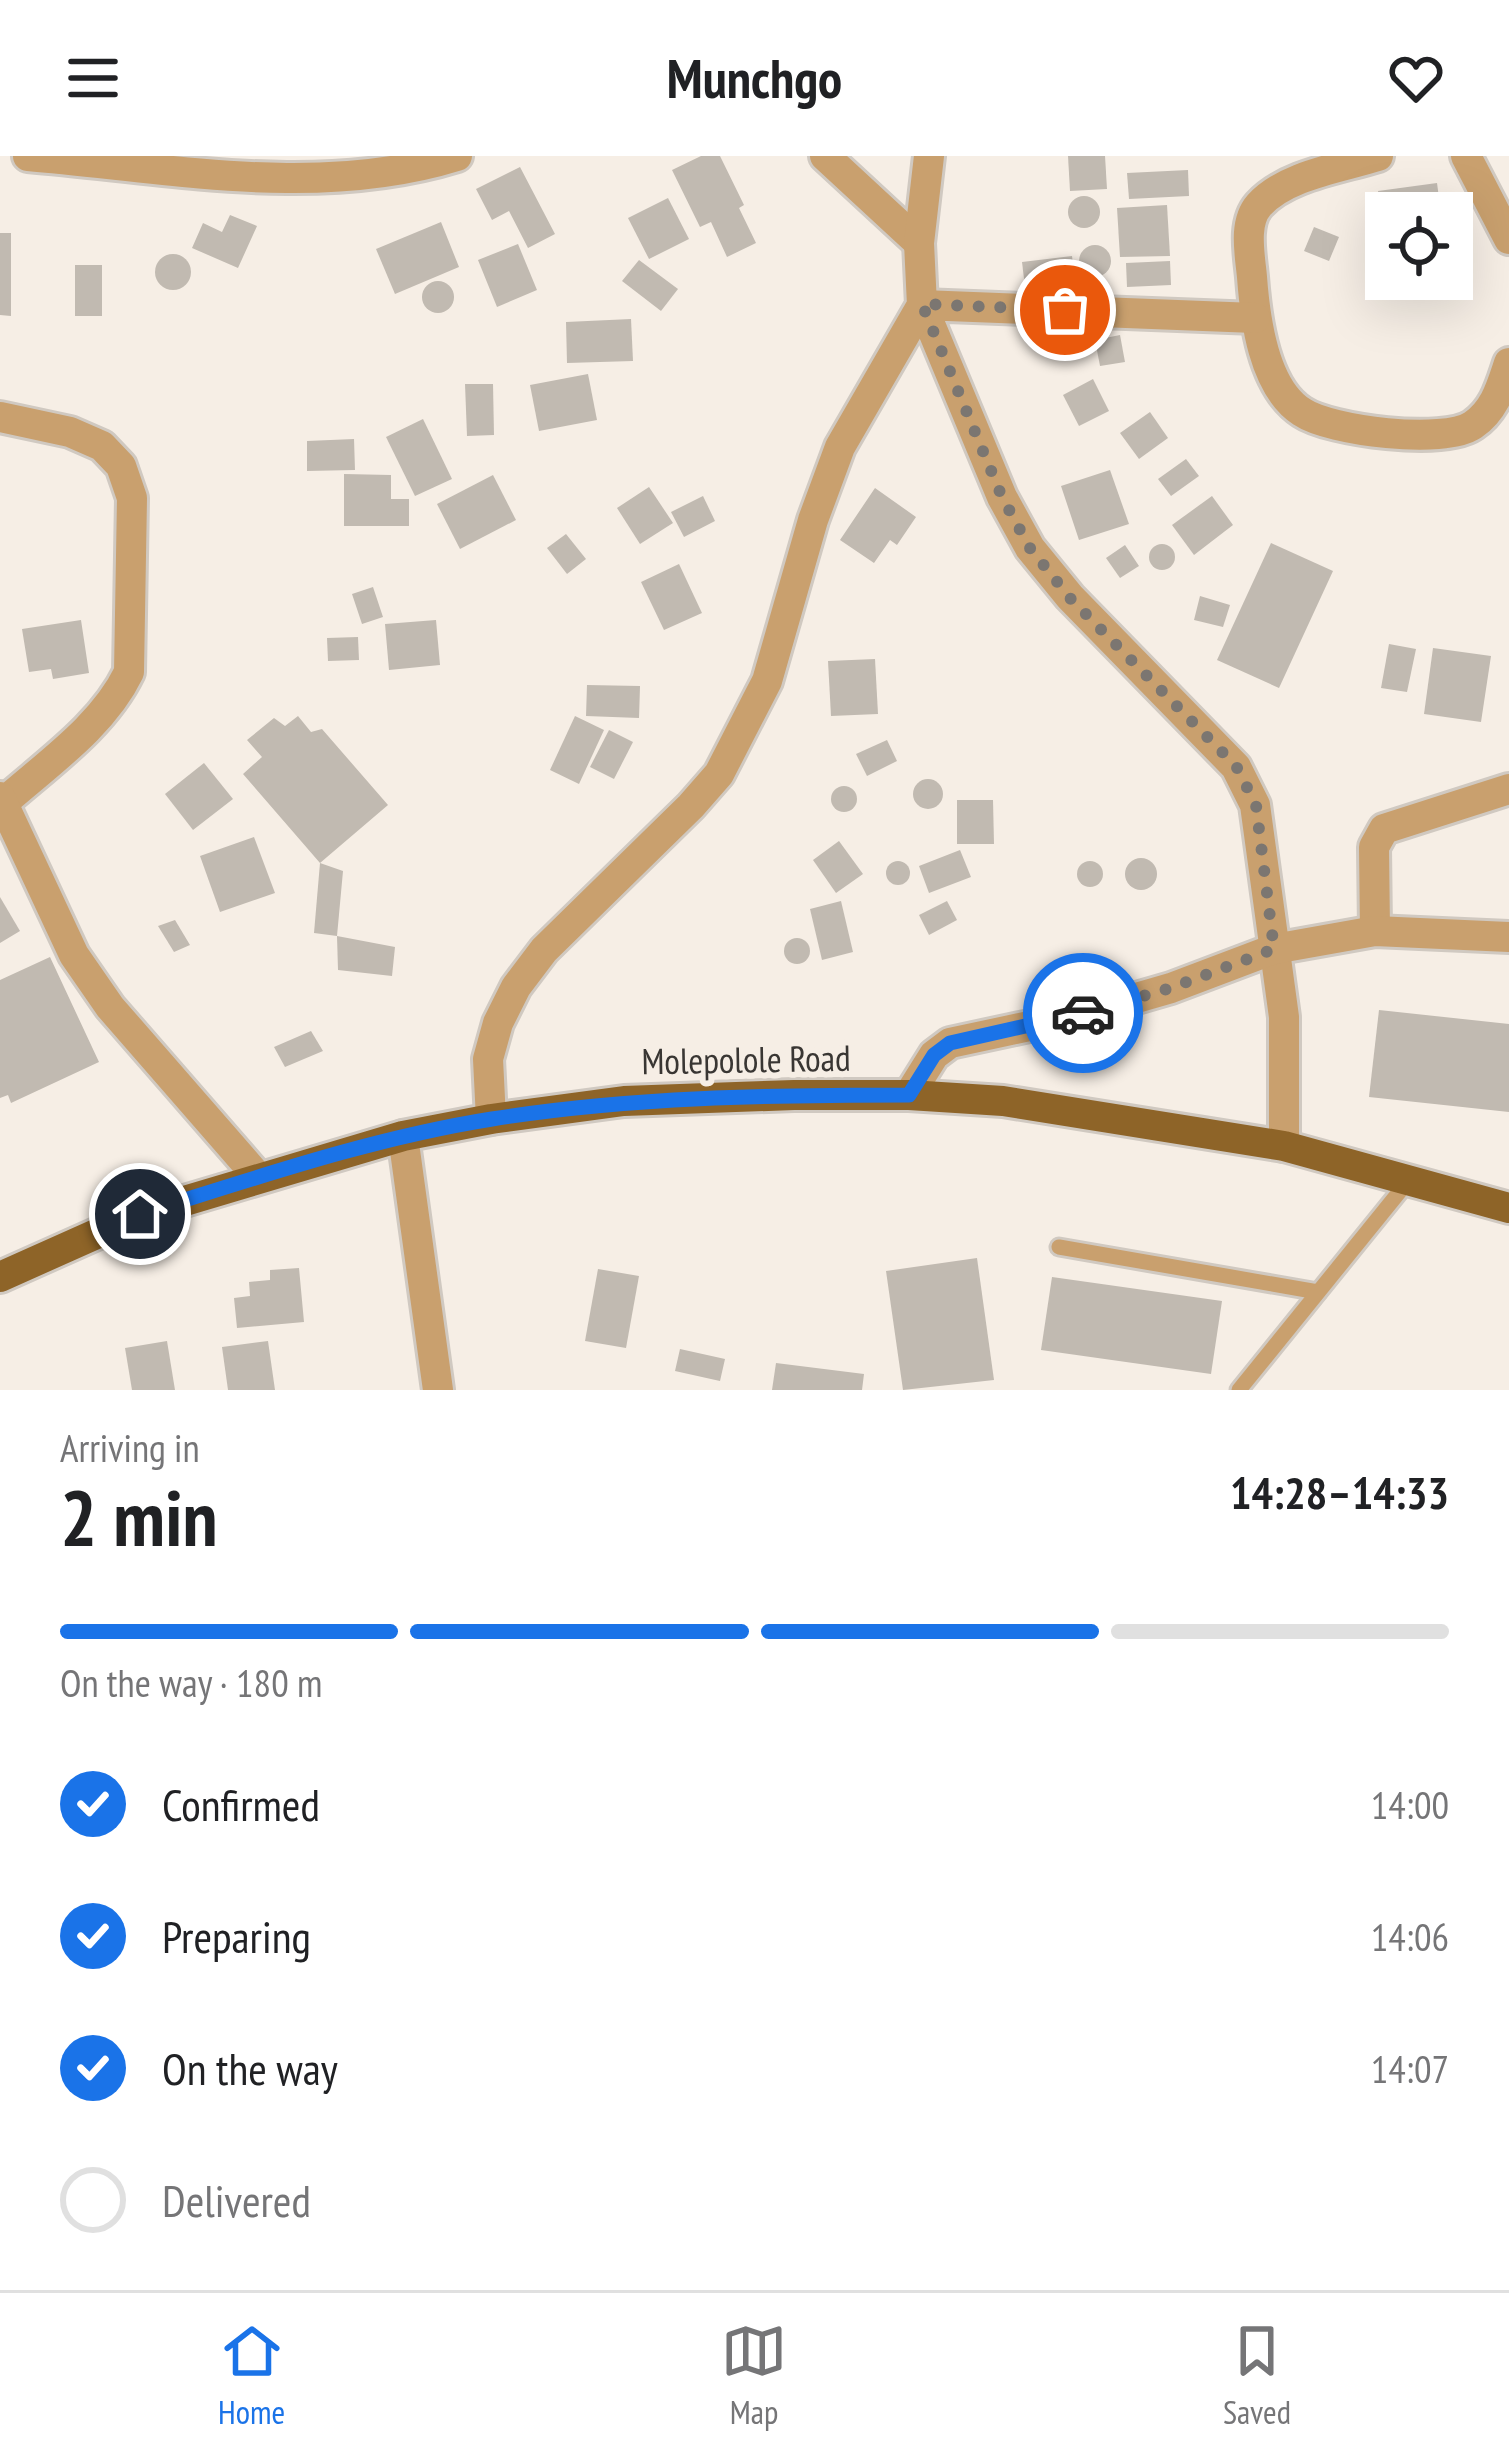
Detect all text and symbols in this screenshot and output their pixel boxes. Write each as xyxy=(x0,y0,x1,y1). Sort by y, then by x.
text: Munchgo xyxy=(667,43,842,113)
icon: menu xyxy=(60,45,126,111)
icon: heart xyxy=(1383,45,1449,111)
map controls xyxy=(1365,192,1473,300)
button: locate xyxy=(1365,192,1473,300)
pin xyxy=(1014,259,1116,361)
icon: bag xyxy=(1032,277,1098,343)
courier xyxy=(1023,953,1143,1073)
icon: car xyxy=(1050,980,1116,1046)
street label: Molepolole Road xyxy=(641,1034,851,1084)
pin xyxy=(89,1163,191,1265)
icon: home xyxy=(107,1181,173,1247)
text: Arriving in xyxy=(60,1422,200,1473)
text: 14:28–14:33 xyxy=(1230,1463,1449,1521)
text: 2 min xyxy=(60,1467,218,1568)
text: On the way · 180 m xyxy=(60,1657,322,1708)
icon: check xyxy=(60,1771,126,1837)
text: Confirmed xyxy=(162,1775,320,1833)
text: 14:00 xyxy=(1371,1779,1449,1830)
icon: check xyxy=(60,1903,126,1969)
text: Preparing xyxy=(162,1907,311,1965)
text: 14:06 xyxy=(1371,1911,1449,1962)
icon: check xyxy=(60,2035,126,2101)
text: On the way xyxy=(162,2039,338,2097)
text: 14:07 xyxy=(1371,2043,1449,2094)
text: Delivered xyxy=(162,2171,311,2229)
tab: Home xyxy=(218,2318,285,2433)
tab: Map xyxy=(721,2318,787,2433)
tab: Saved xyxy=(1223,2318,1291,2433)

